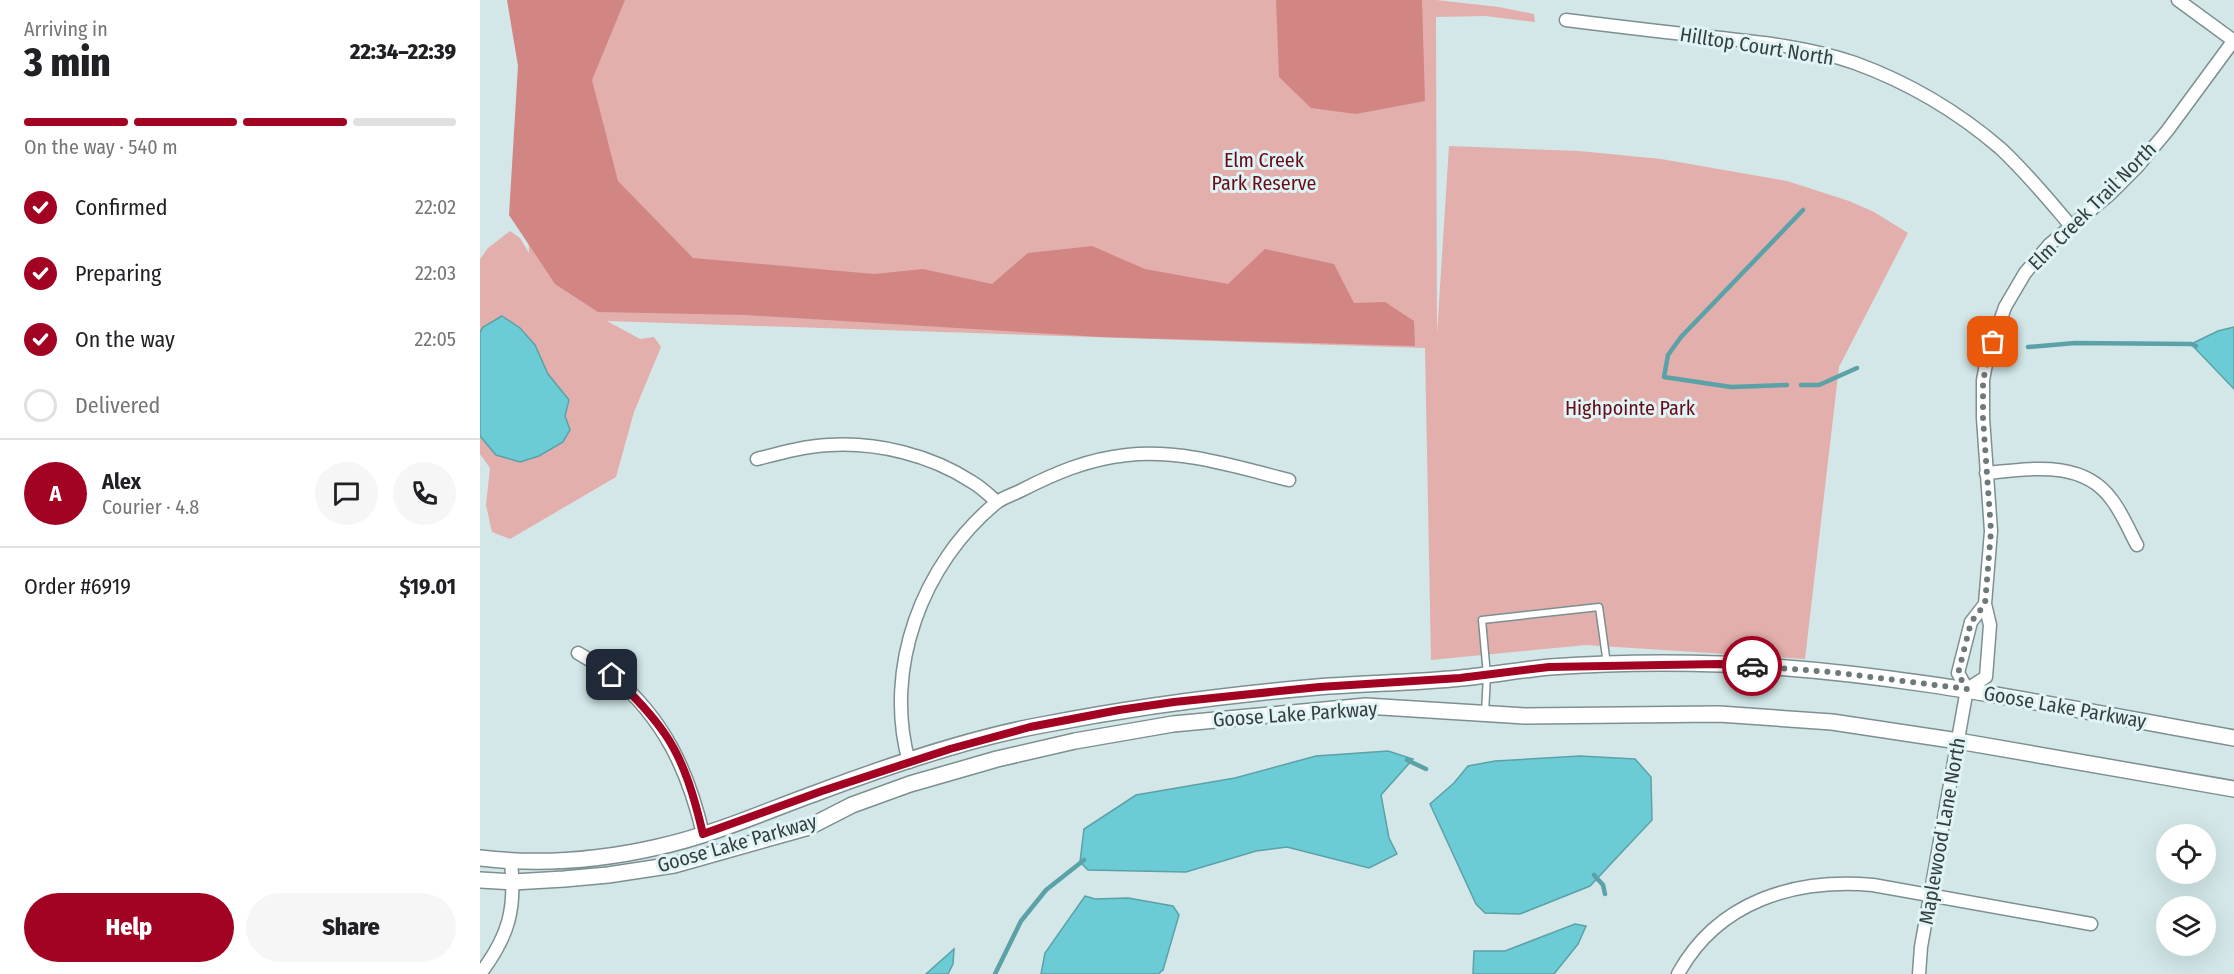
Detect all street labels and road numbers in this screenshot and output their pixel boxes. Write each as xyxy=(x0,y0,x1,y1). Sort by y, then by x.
street label: Hilltop Court North xyxy=(1678,22,1836,70)
street label: Elm Creek Trail North xyxy=(2023,137,2161,275)
street label: Goose Lake Parkway xyxy=(1982,681,2148,733)
street label: Goose Lake Parkway xyxy=(1212,696,1378,732)
street label: Maplewood Lane North xyxy=(1914,736,1970,926)
street label: Goose Lake Parkway xyxy=(655,809,820,877)

